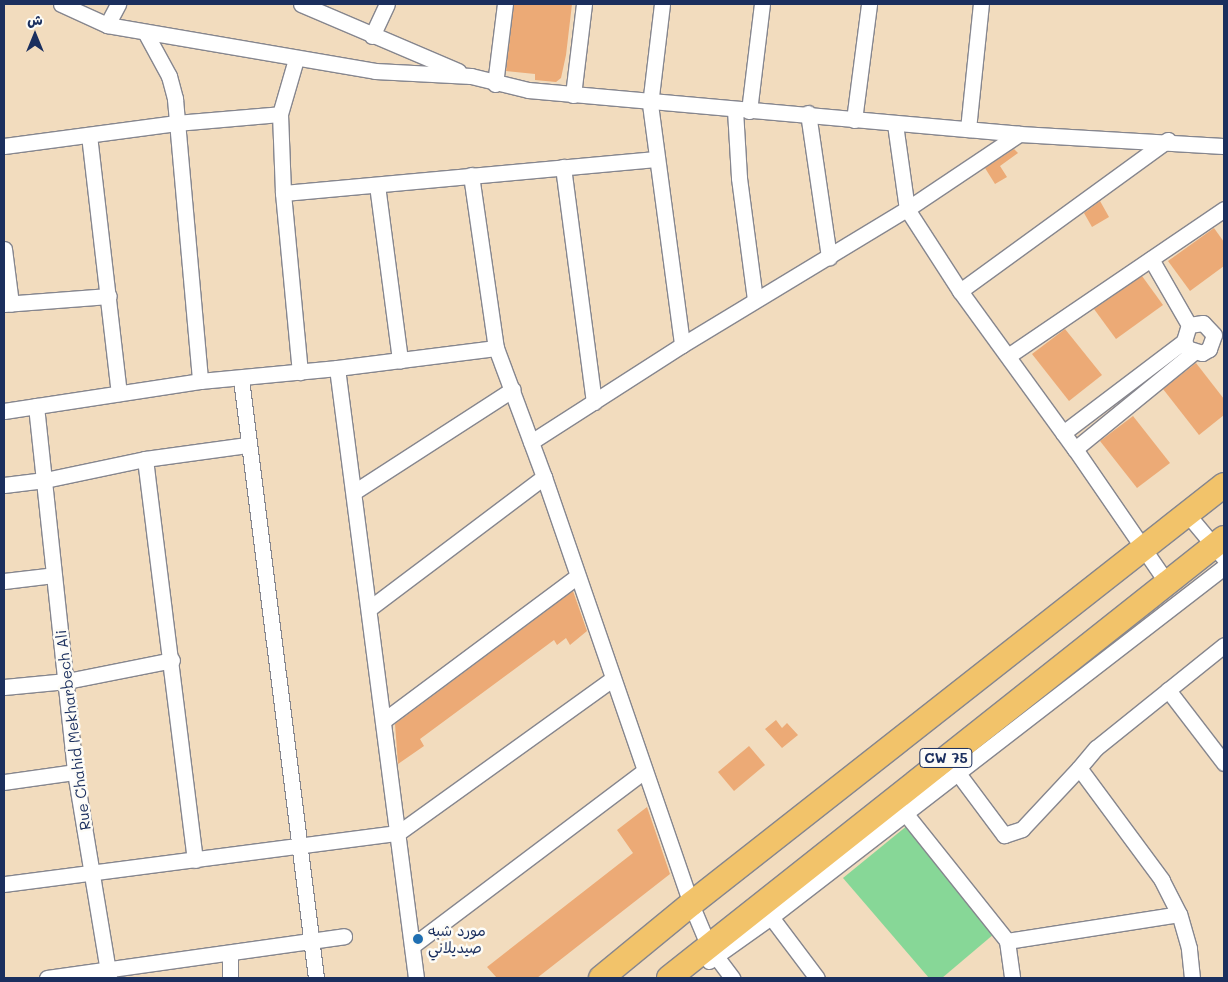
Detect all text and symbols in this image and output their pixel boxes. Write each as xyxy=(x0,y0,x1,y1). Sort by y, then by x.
north arrow xyxy=(10,10,60,60)
text: ش xyxy=(27,10,43,29)
street label: Rue Chahid Mekharbech Ali xyxy=(52,629,94,831)
road number: CW 75 xyxy=(918,746,974,770)
place label: مورد شبه صيديلاني xyxy=(428,921,486,956)
marker: مورد شبه صيديلاني xyxy=(412,933,424,945)

